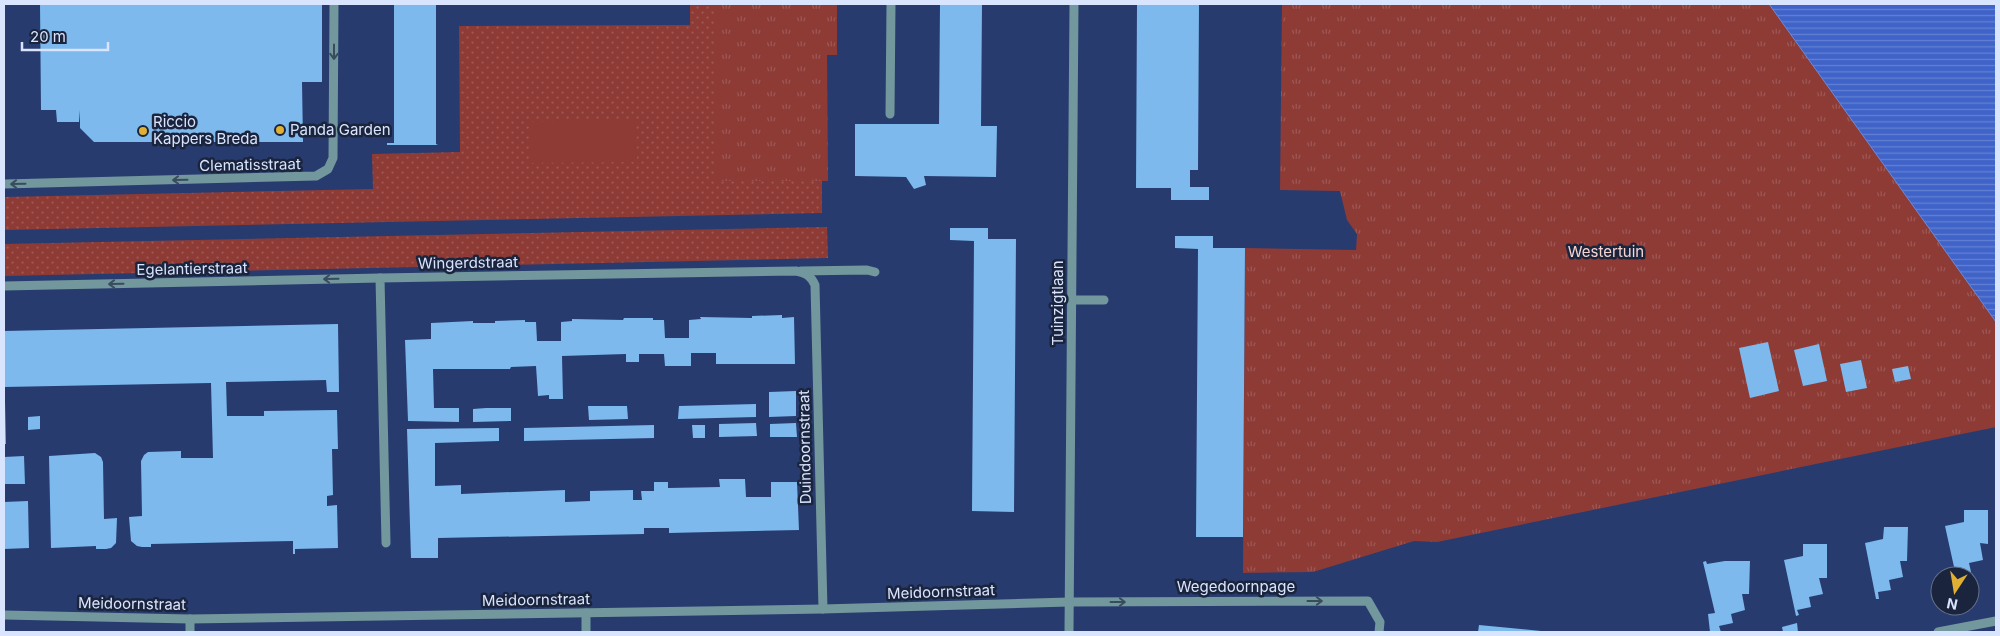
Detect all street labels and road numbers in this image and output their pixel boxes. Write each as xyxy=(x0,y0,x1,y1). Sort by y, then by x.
street label: Clematisstraat xyxy=(199,154,301,175)
street label: Wingerdstraat xyxy=(418,252,518,273)
street label: Egelantierstraat xyxy=(136,258,248,279)
street label: Tuinzigtlaan xyxy=(1048,260,1067,346)
street label: Duindoornstraat xyxy=(794,390,815,504)
street label: Wegedoornpage xyxy=(1177,577,1295,596)
street label: Meidoornstraat xyxy=(887,580,995,603)
street label: Meidoornstraat xyxy=(482,589,590,610)
street label: Meidoornstraat xyxy=(78,593,186,614)

